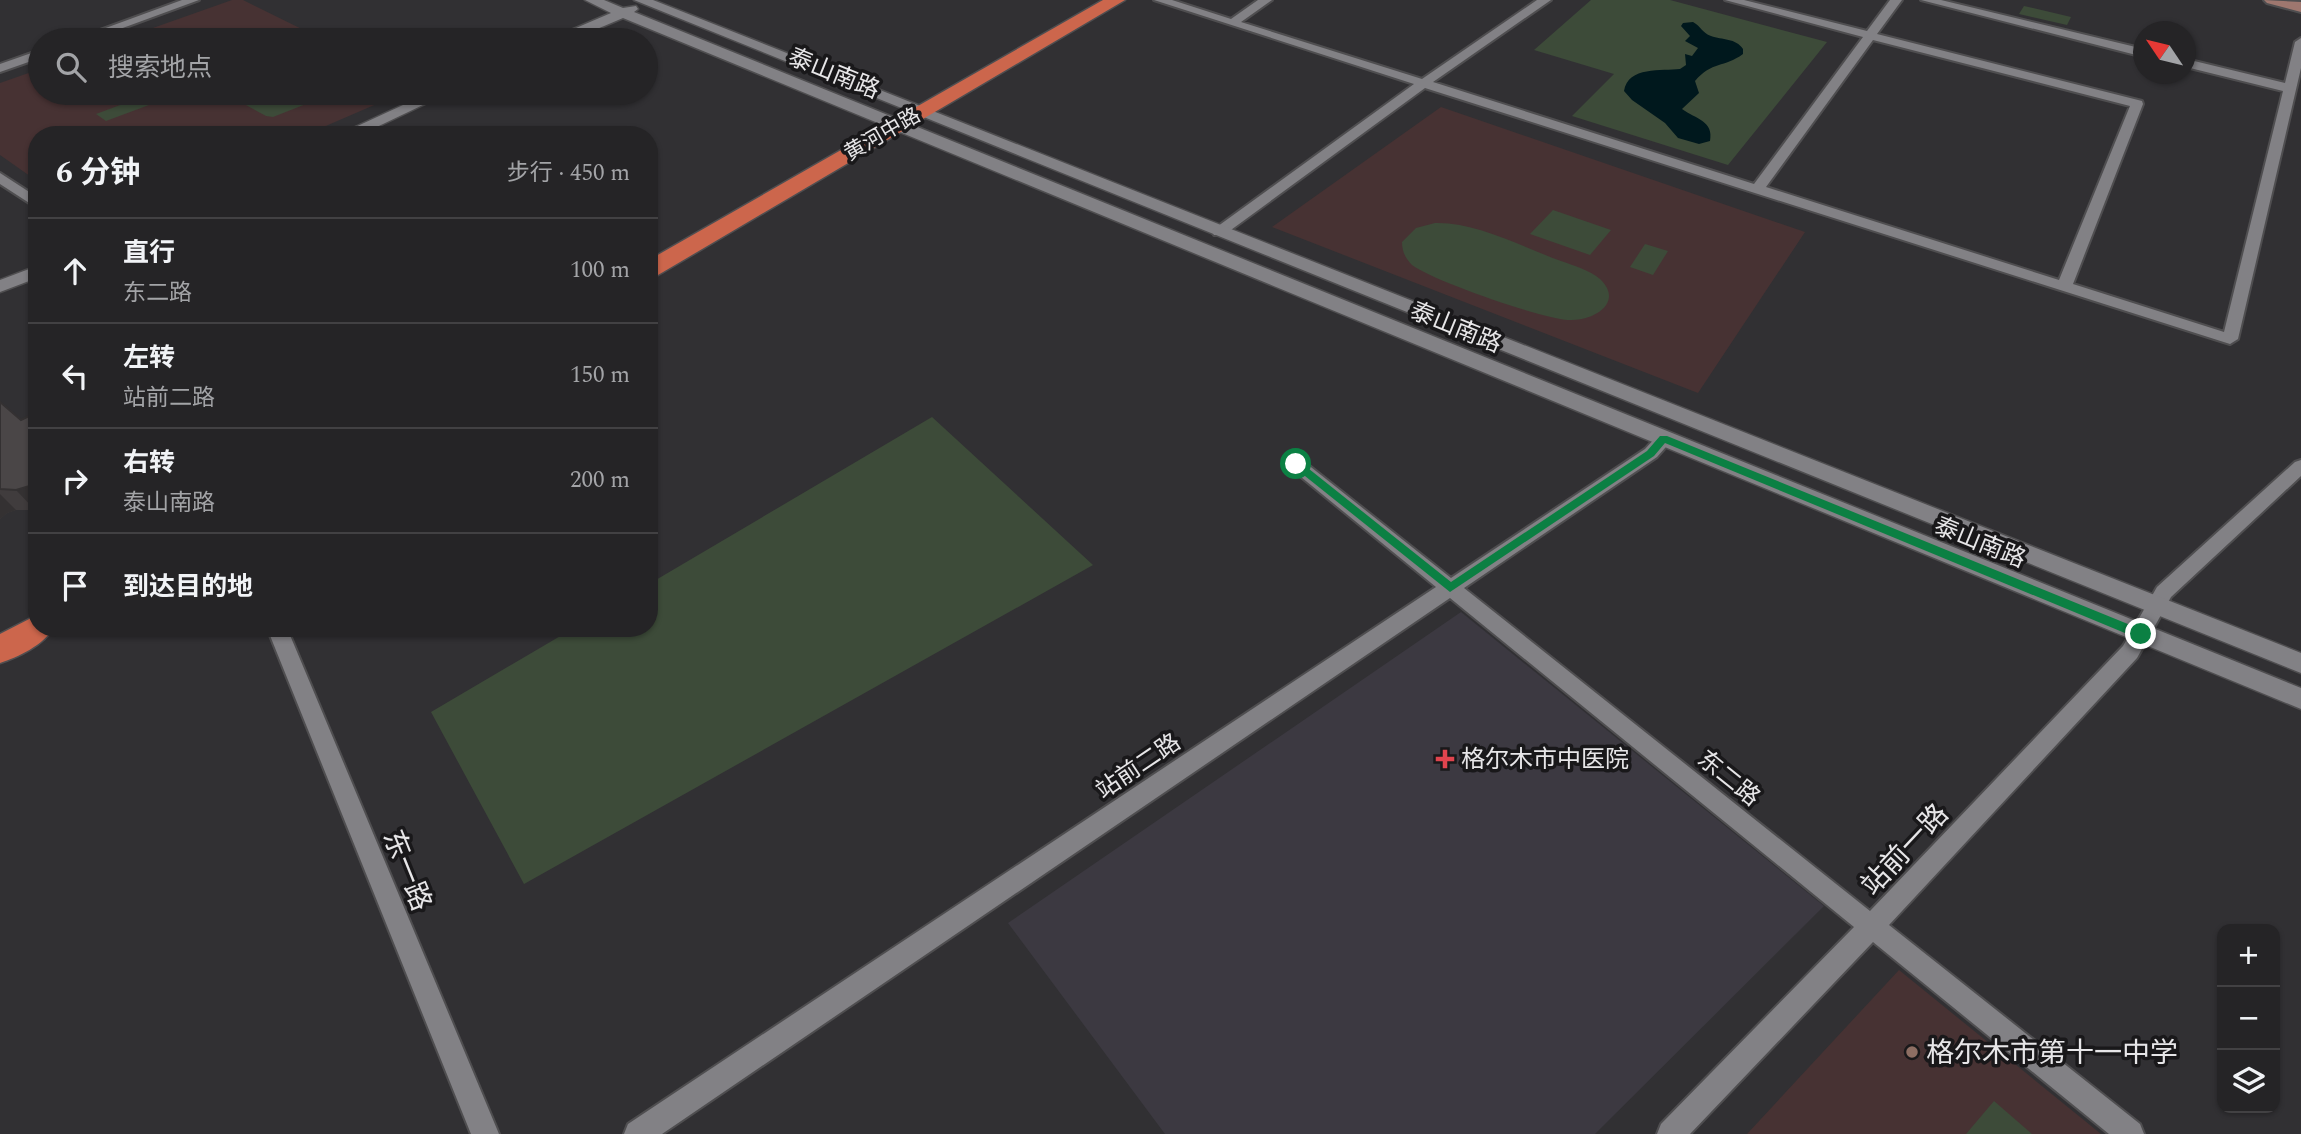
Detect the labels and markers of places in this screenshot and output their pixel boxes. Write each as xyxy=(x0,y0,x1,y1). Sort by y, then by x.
place label: 格尔木市中医院 xyxy=(1461,742,1629,778)
marker: 格尔木市中医院 xyxy=(1435,749,1455,769)
place label: 格尔木市第十一中学 xyxy=(1926,1032,2178,1075)
marker: 格尔木市第十一中学 xyxy=(1904,1044,1920,1060)

